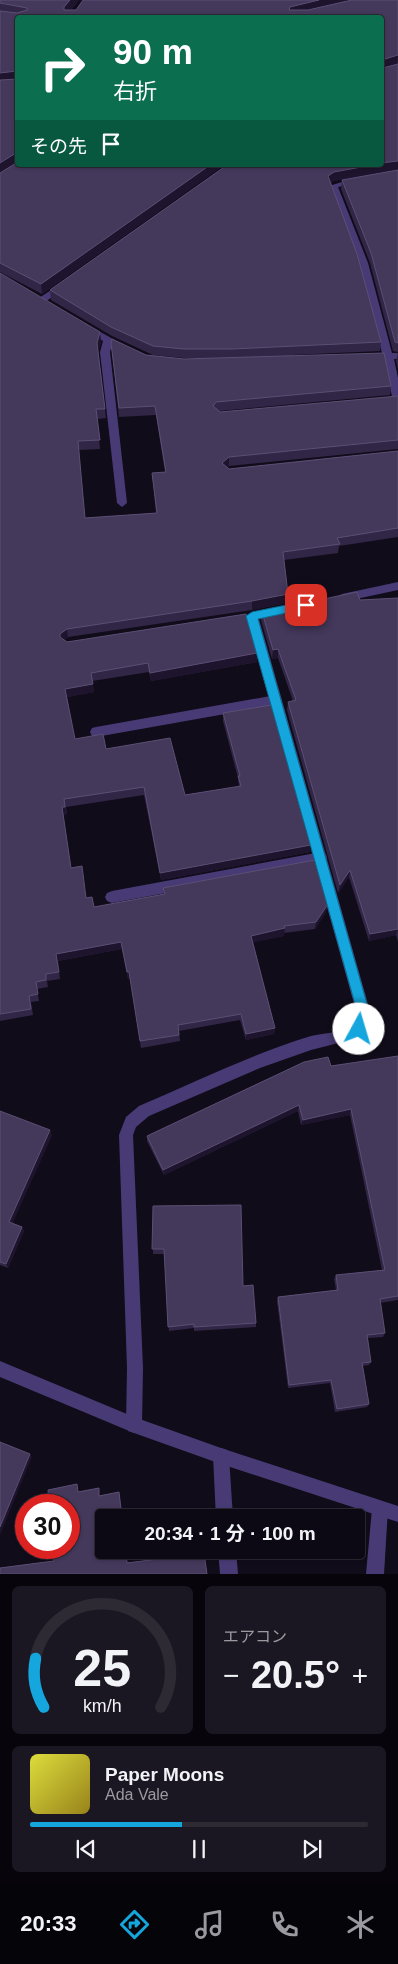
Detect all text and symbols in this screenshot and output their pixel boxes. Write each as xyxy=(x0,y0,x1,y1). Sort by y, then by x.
text: 90 m xyxy=(113,32,193,71)
icon: right xyxy=(30,35,95,100)
text: 右折 xyxy=(113,79,157,104)
icon: arrive xyxy=(97,130,125,158)
text: その先 xyxy=(30,136,87,157)
pin xyxy=(285,584,327,626)
icon: arrive xyxy=(292,591,320,619)
position arrow xyxy=(332,1002,384,1054)
speed limit sign: 30 xyxy=(15,1494,80,1559)
text: 20:34 · 1 分 · 100 m xyxy=(144,1523,316,1544)
text: エアコン xyxy=(223,1628,287,1645)
text: 25 xyxy=(74,1639,131,1697)
text: 20.5° xyxy=(251,1654,340,1696)
text: − xyxy=(223,1660,239,1691)
text: + xyxy=(352,1660,368,1691)
text: km/h xyxy=(83,1696,122,1716)
text: Paper Moons xyxy=(105,1764,224,1785)
text: Ada Vale xyxy=(105,1786,169,1803)
icon: previous xyxy=(72,1835,100,1863)
icon: pause xyxy=(185,1835,213,1863)
icon: next xyxy=(298,1835,326,1863)
icon: directions xyxy=(117,1907,152,1942)
icon: music xyxy=(192,1907,227,1942)
icon: phone xyxy=(267,1907,302,1942)
icon: climate xyxy=(343,1907,378,1942)
text: 20:33 xyxy=(20,1911,76,1936)

